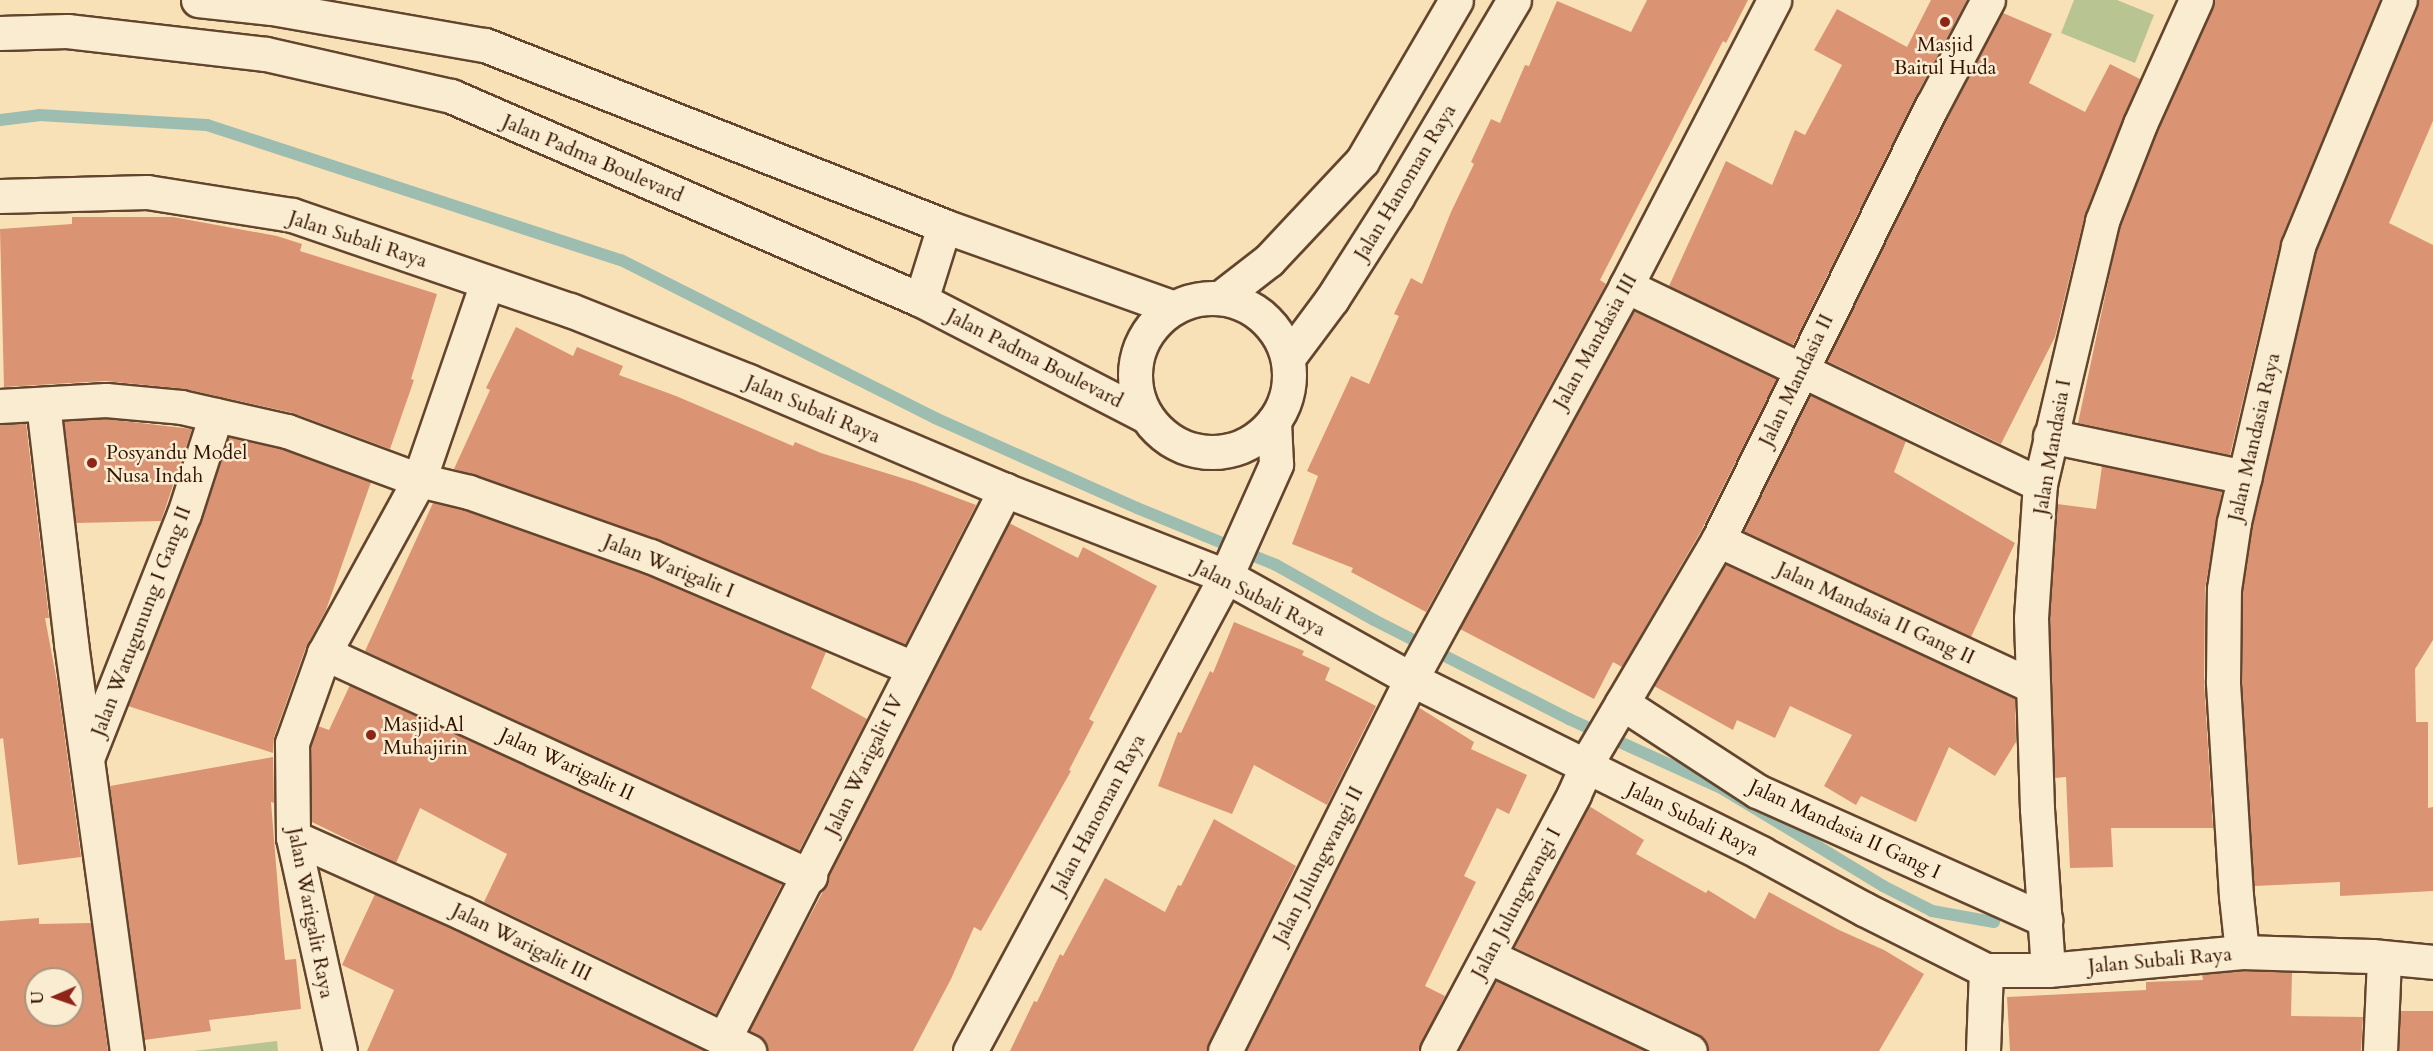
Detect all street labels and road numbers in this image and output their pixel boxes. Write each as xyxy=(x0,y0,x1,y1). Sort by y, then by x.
street label: Jalan Hanoman Raya xyxy=(1349,100,1461,264)
street label: Jalan Padma Boulevard xyxy=(499,109,687,207)
street label: Jalan Subali Raya xyxy=(286,205,430,273)
street label: Jalan Mandasia III xyxy=(1548,269,1642,413)
street label: Jalan Padma Boulevard xyxy=(943,303,1127,413)
street label: Jalan Mandasia II xyxy=(1754,310,1838,450)
street label: Jalan Mandasia Raya xyxy=(2223,350,2285,524)
street label: Jalan Subali Raya xyxy=(742,370,884,448)
street label: Jalan Mandasia I xyxy=(2028,377,2076,517)
street label: Jalan Watugunung I Gang II xyxy=(86,502,196,740)
street label: Jalan Warigalit I xyxy=(600,529,738,603)
street label: Jalan Subali Raya xyxy=(1190,555,1330,641)
street label: Jalan Mandasia II Gang II xyxy=(1773,557,1979,669)
street label: Jalan Warigalit IV xyxy=(820,691,908,839)
street label: Jalan Warigalit II xyxy=(496,722,638,806)
street label: Jalan Hanoman Raya xyxy=(1046,730,1150,898)
street label: Jalan Mandasia II Gang I xyxy=(1745,774,1945,884)
street label: Jalan Subali Raya xyxy=(1623,777,1763,861)
street label: Jalan Julungwangi II xyxy=(1268,782,1368,948)
street label: Jalan Julungwangi I xyxy=(1466,823,1566,983)
street label: Jalan Warigalit Raya xyxy=(283,826,339,1000)
street label: Jalan Warigalit III xyxy=(448,898,596,986)
street label: Jalan Subali Raya xyxy=(2087,942,2233,978)

